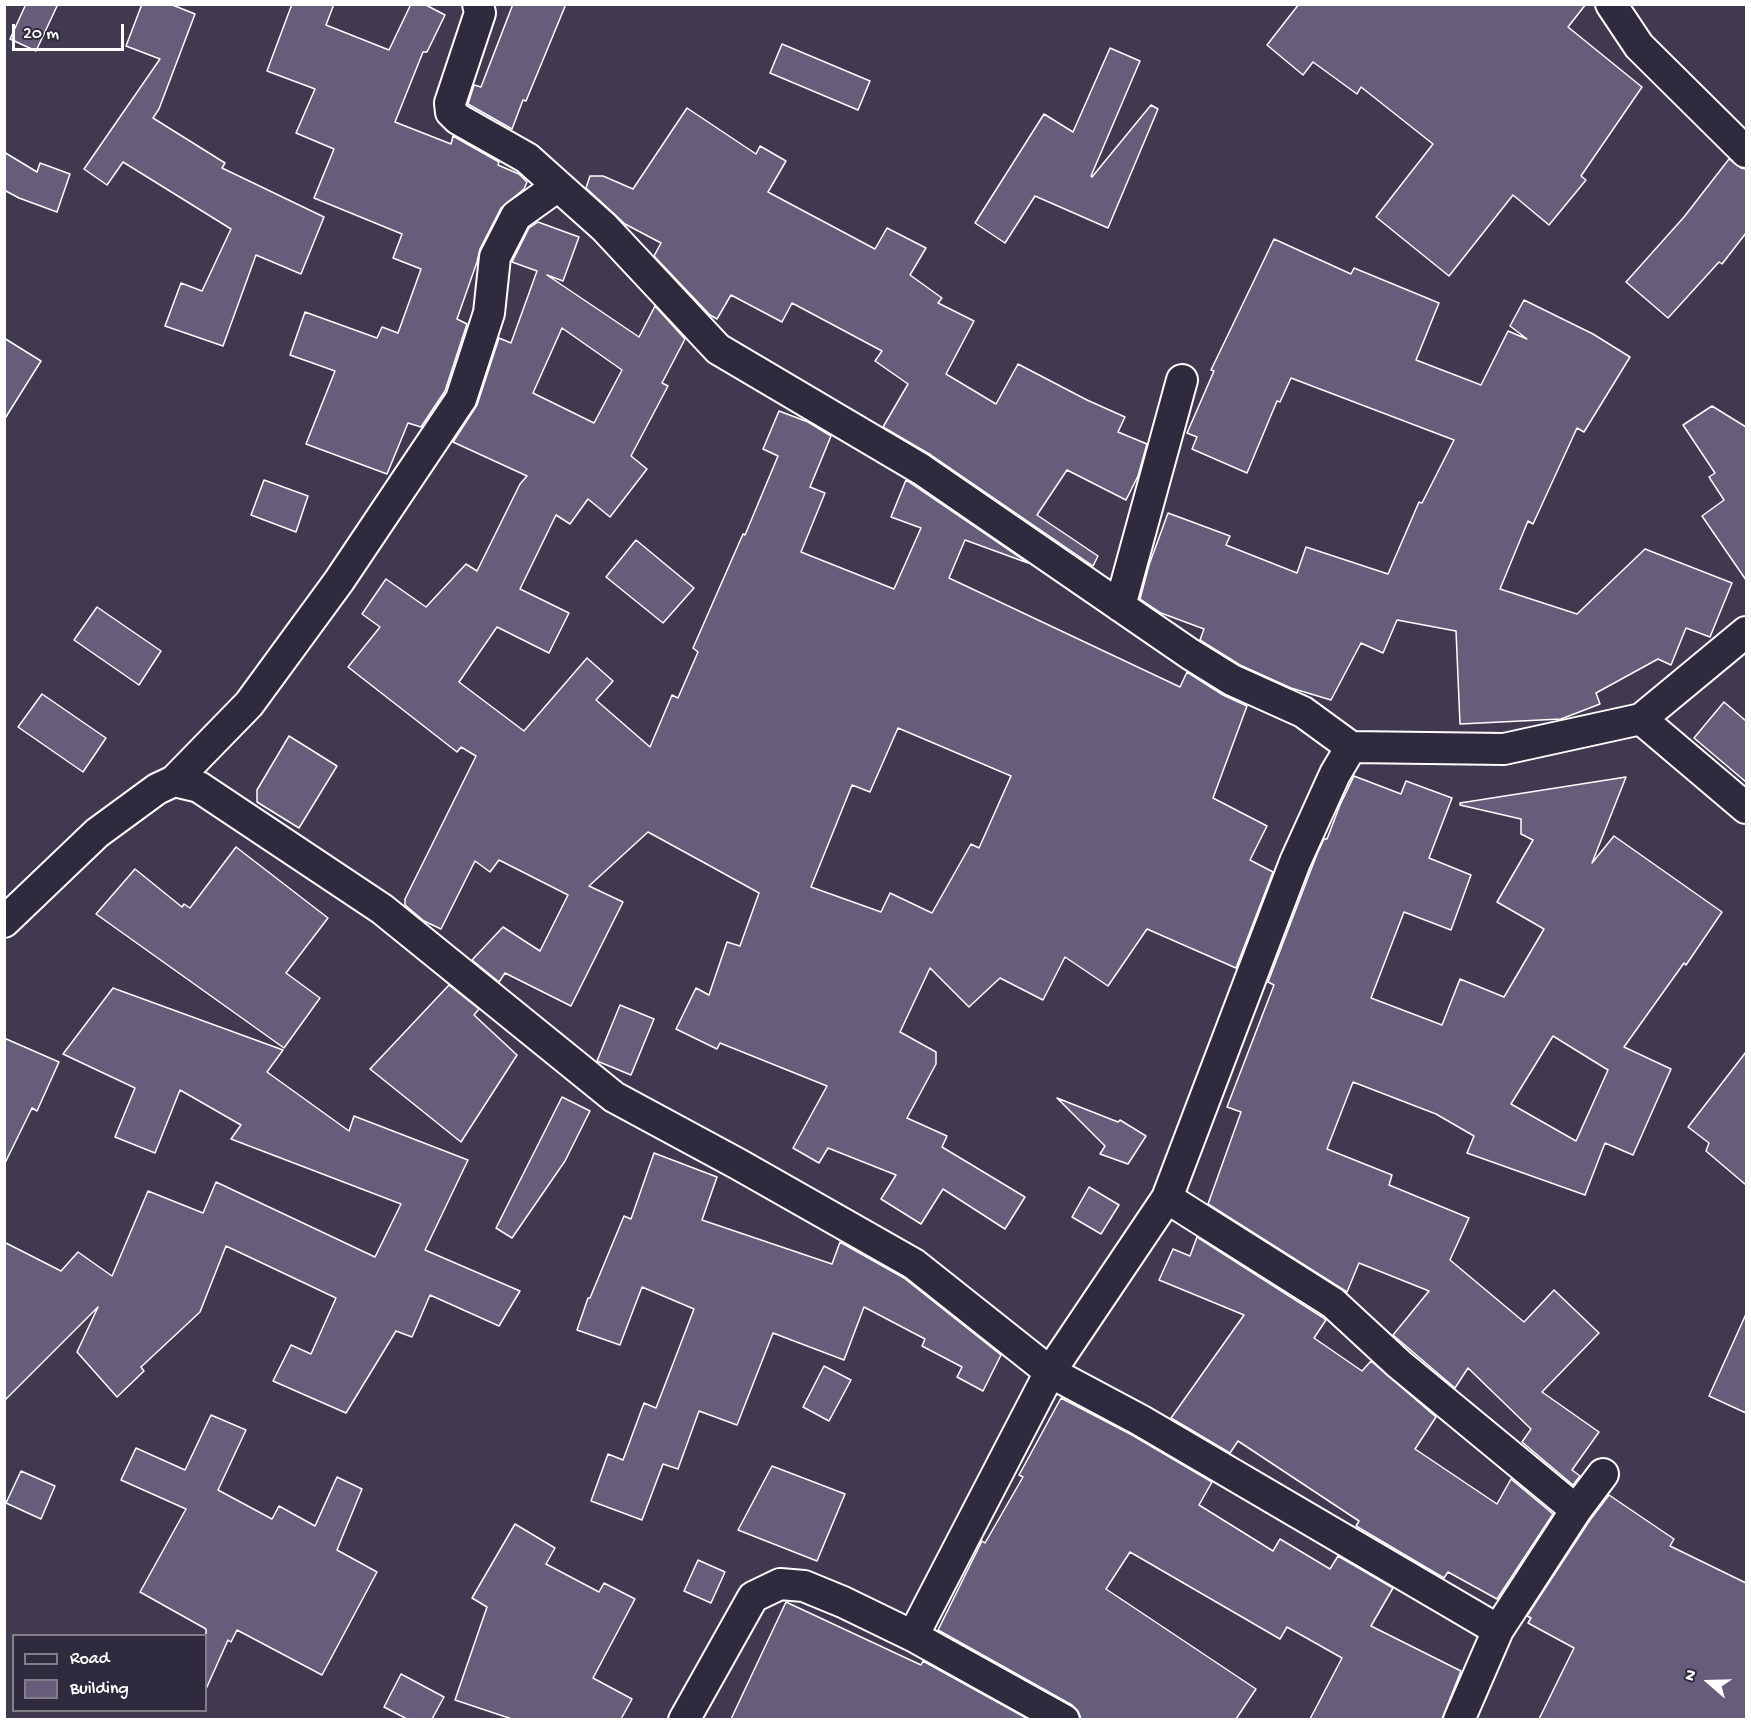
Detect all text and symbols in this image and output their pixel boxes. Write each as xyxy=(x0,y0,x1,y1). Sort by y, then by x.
scale bar xyxy=(15,12,128,50)
text: 20 m xyxy=(23,24,59,45)
legend xyxy=(12,1634,207,1712)
text: Road xyxy=(70,1649,109,1670)
north arrow xyxy=(1679,1652,1739,1712)
text: N xyxy=(1681,1668,1702,1684)
text: Building xyxy=(70,1679,129,1700)

